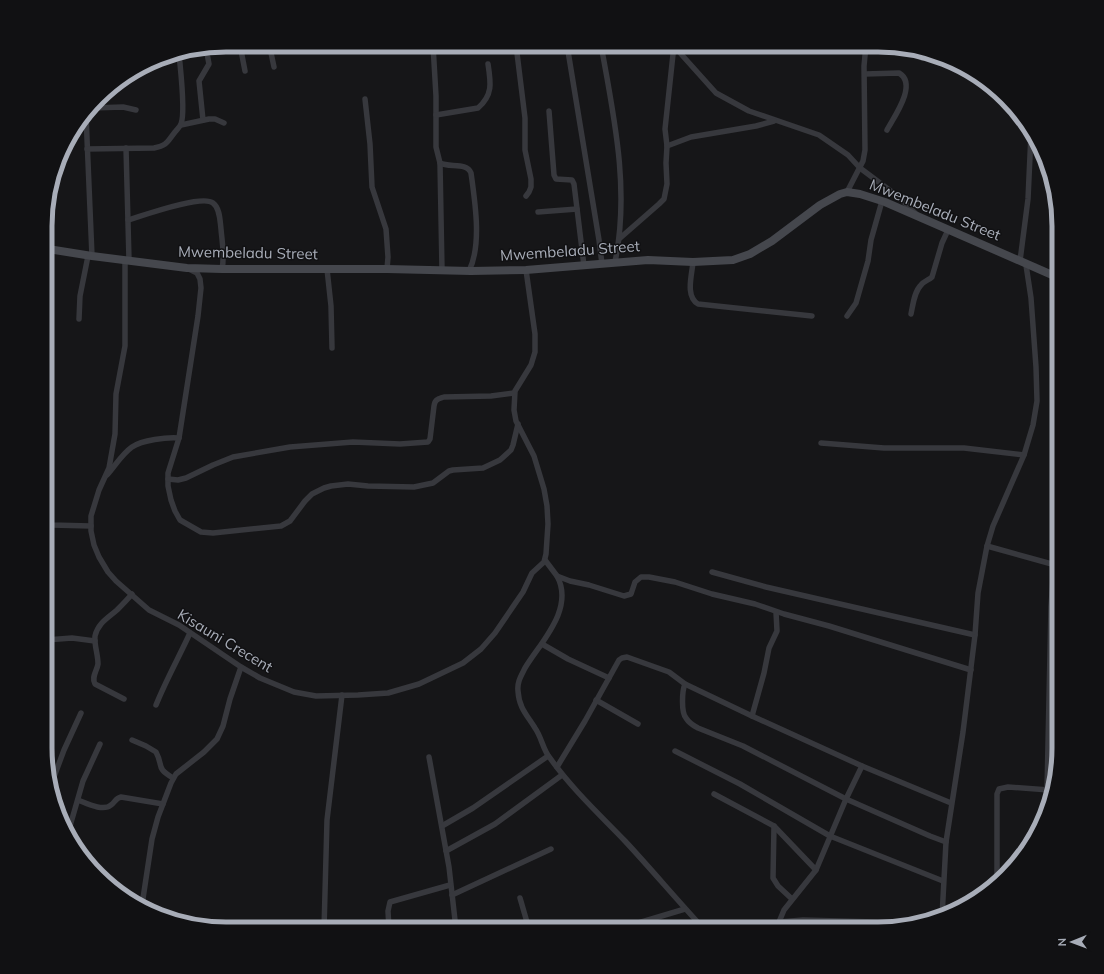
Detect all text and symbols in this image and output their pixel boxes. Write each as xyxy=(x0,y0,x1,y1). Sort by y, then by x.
street label: Mwembeladu Street xyxy=(867,175,1004,245)
street label: Mwembeladu Street xyxy=(500,236,640,265)
street label: Mwembeladu Street xyxy=(178,242,318,263)
street label: Kisauni Crecent xyxy=(174,605,276,676)
north arrow xyxy=(1052,922,1092,962)
text: N xyxy=(1055,938,1069,946)

